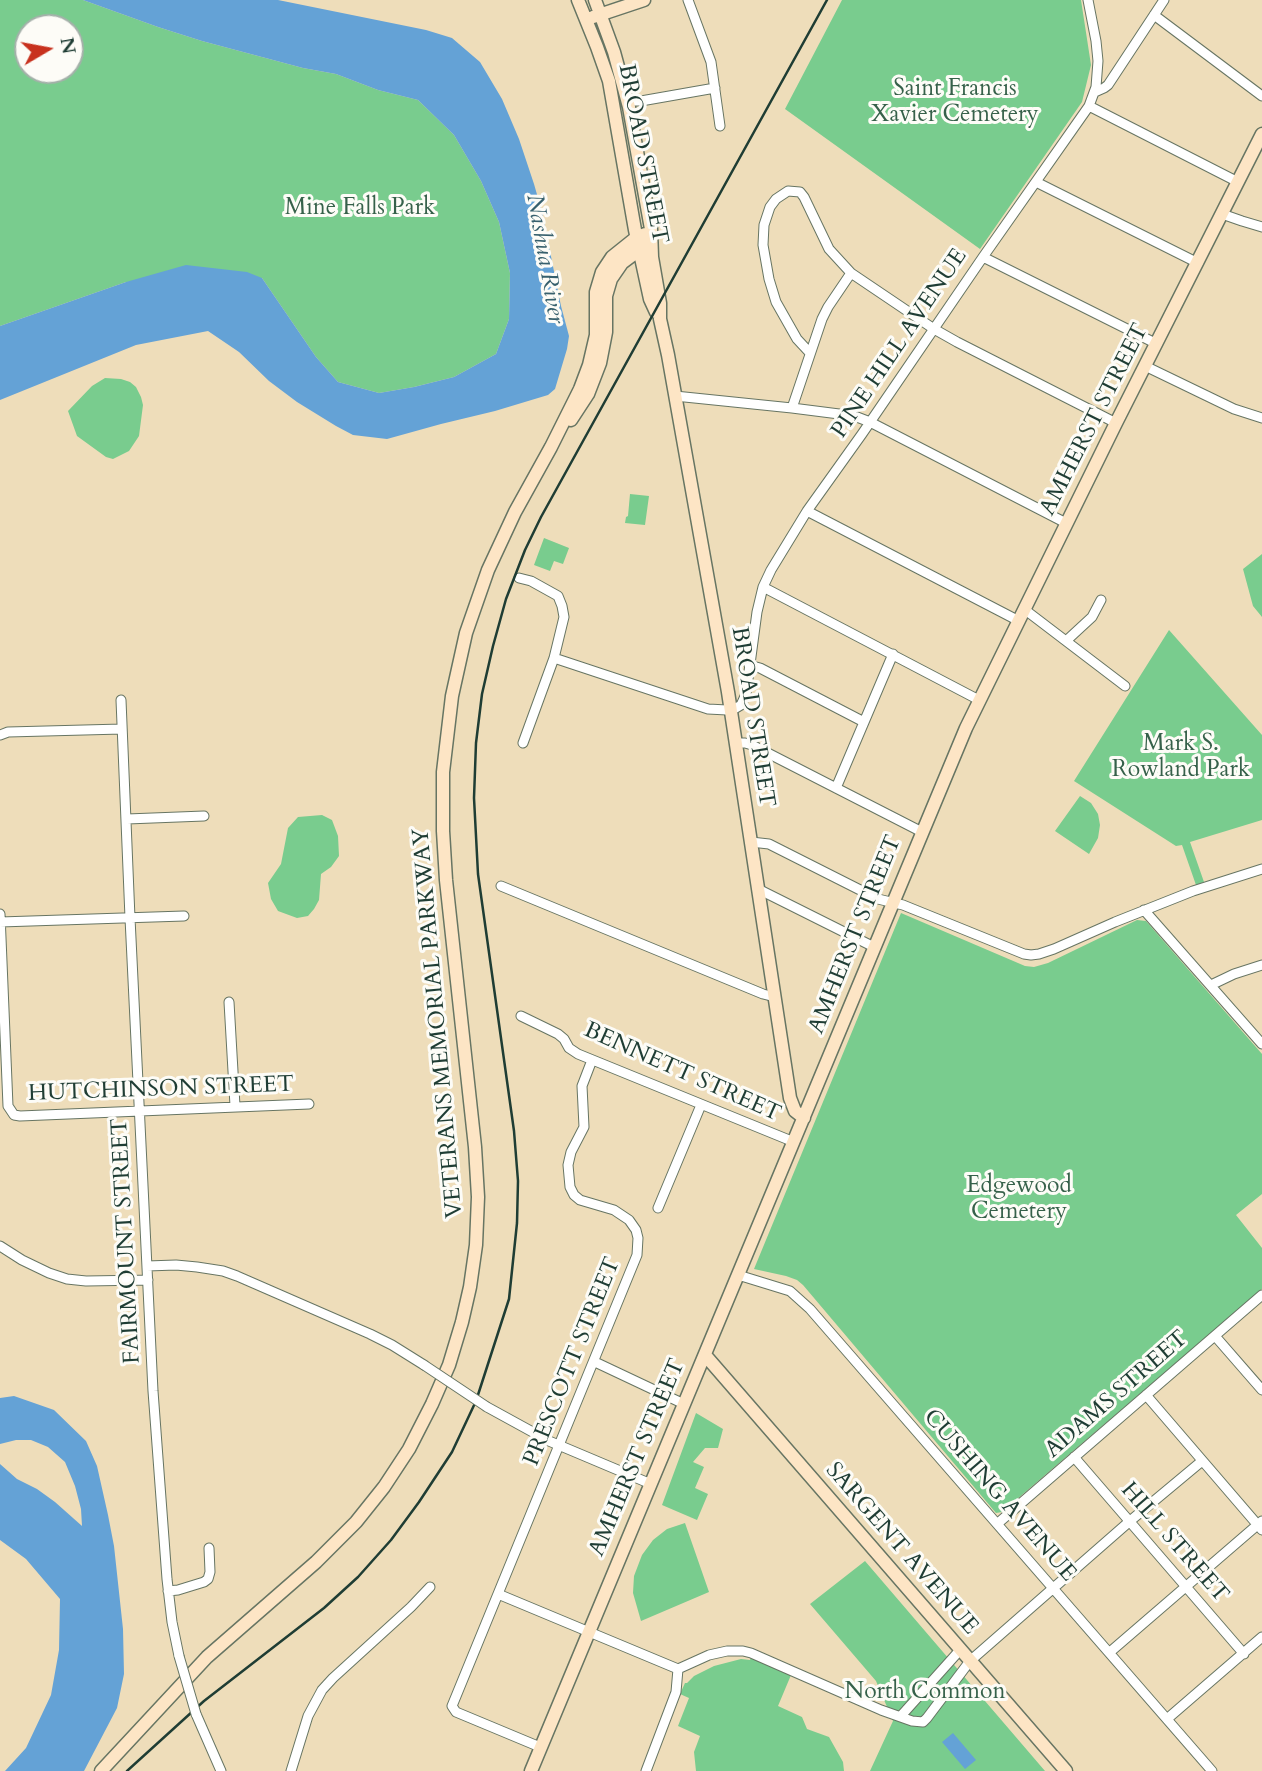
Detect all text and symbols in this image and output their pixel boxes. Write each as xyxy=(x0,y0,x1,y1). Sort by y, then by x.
north arrow xyxy=(14,14,84,84)
text: N xyxy=(53,35,82,56)
street label: BROAD STREET xyxy=(611,62,673,246)
park label: Saint Francis Xavier Cemetery xyxy=(871,76,1039,130)
water label: Nashua River xyxy=(518,192,570,326)
park label: Mine Falls Park xyxy=(285,195,435,223)
street label: PINE HILL AVENUE xyxy=(826,244,974,444)
street label: AMHERST STREET xyxy=(1035,319,1155,521)
street label: BROAD STREET xyxy=(724,625,780,809)
park label: Mark S. Rowland Park xyxy=(1112,731,1250,785)
street label: VETERANS MEMORIAL PARKWAY xyxy=(408,827,470,1219)
street label: AMHERST STREET xyxy=(804,832,908,1038)
street label: BENNETT STREET xyxy=(579,1017,785,1129)
street label: HUTCHINSON STREET xyxy=(28,1072,294,1108)
street label: FAIRMOUNT STREET xyxy=(107,1118,147,1364)
park label: Edgewood Cemetery xyxy=(966,1173,1072,1227)
street label: PRESCOTT STREET xyxy=(519,1254,627,1470)
street label: ADAMS STREET xyxy=(1040,1325,1194,1465)
street label: AMHERST STREET xyxy=(584,1355,692,1561)
street label: CUSHING AVENUE xyxy=(917,1404,1081,1588)
street label: SARGENT AVENUE xyxy=(819,1457,983,1641)
street label: HILL STREET xyxy=(1114,1477,1234,1609)
park label: North Common xyxy=(845,1679,1005,1707)

